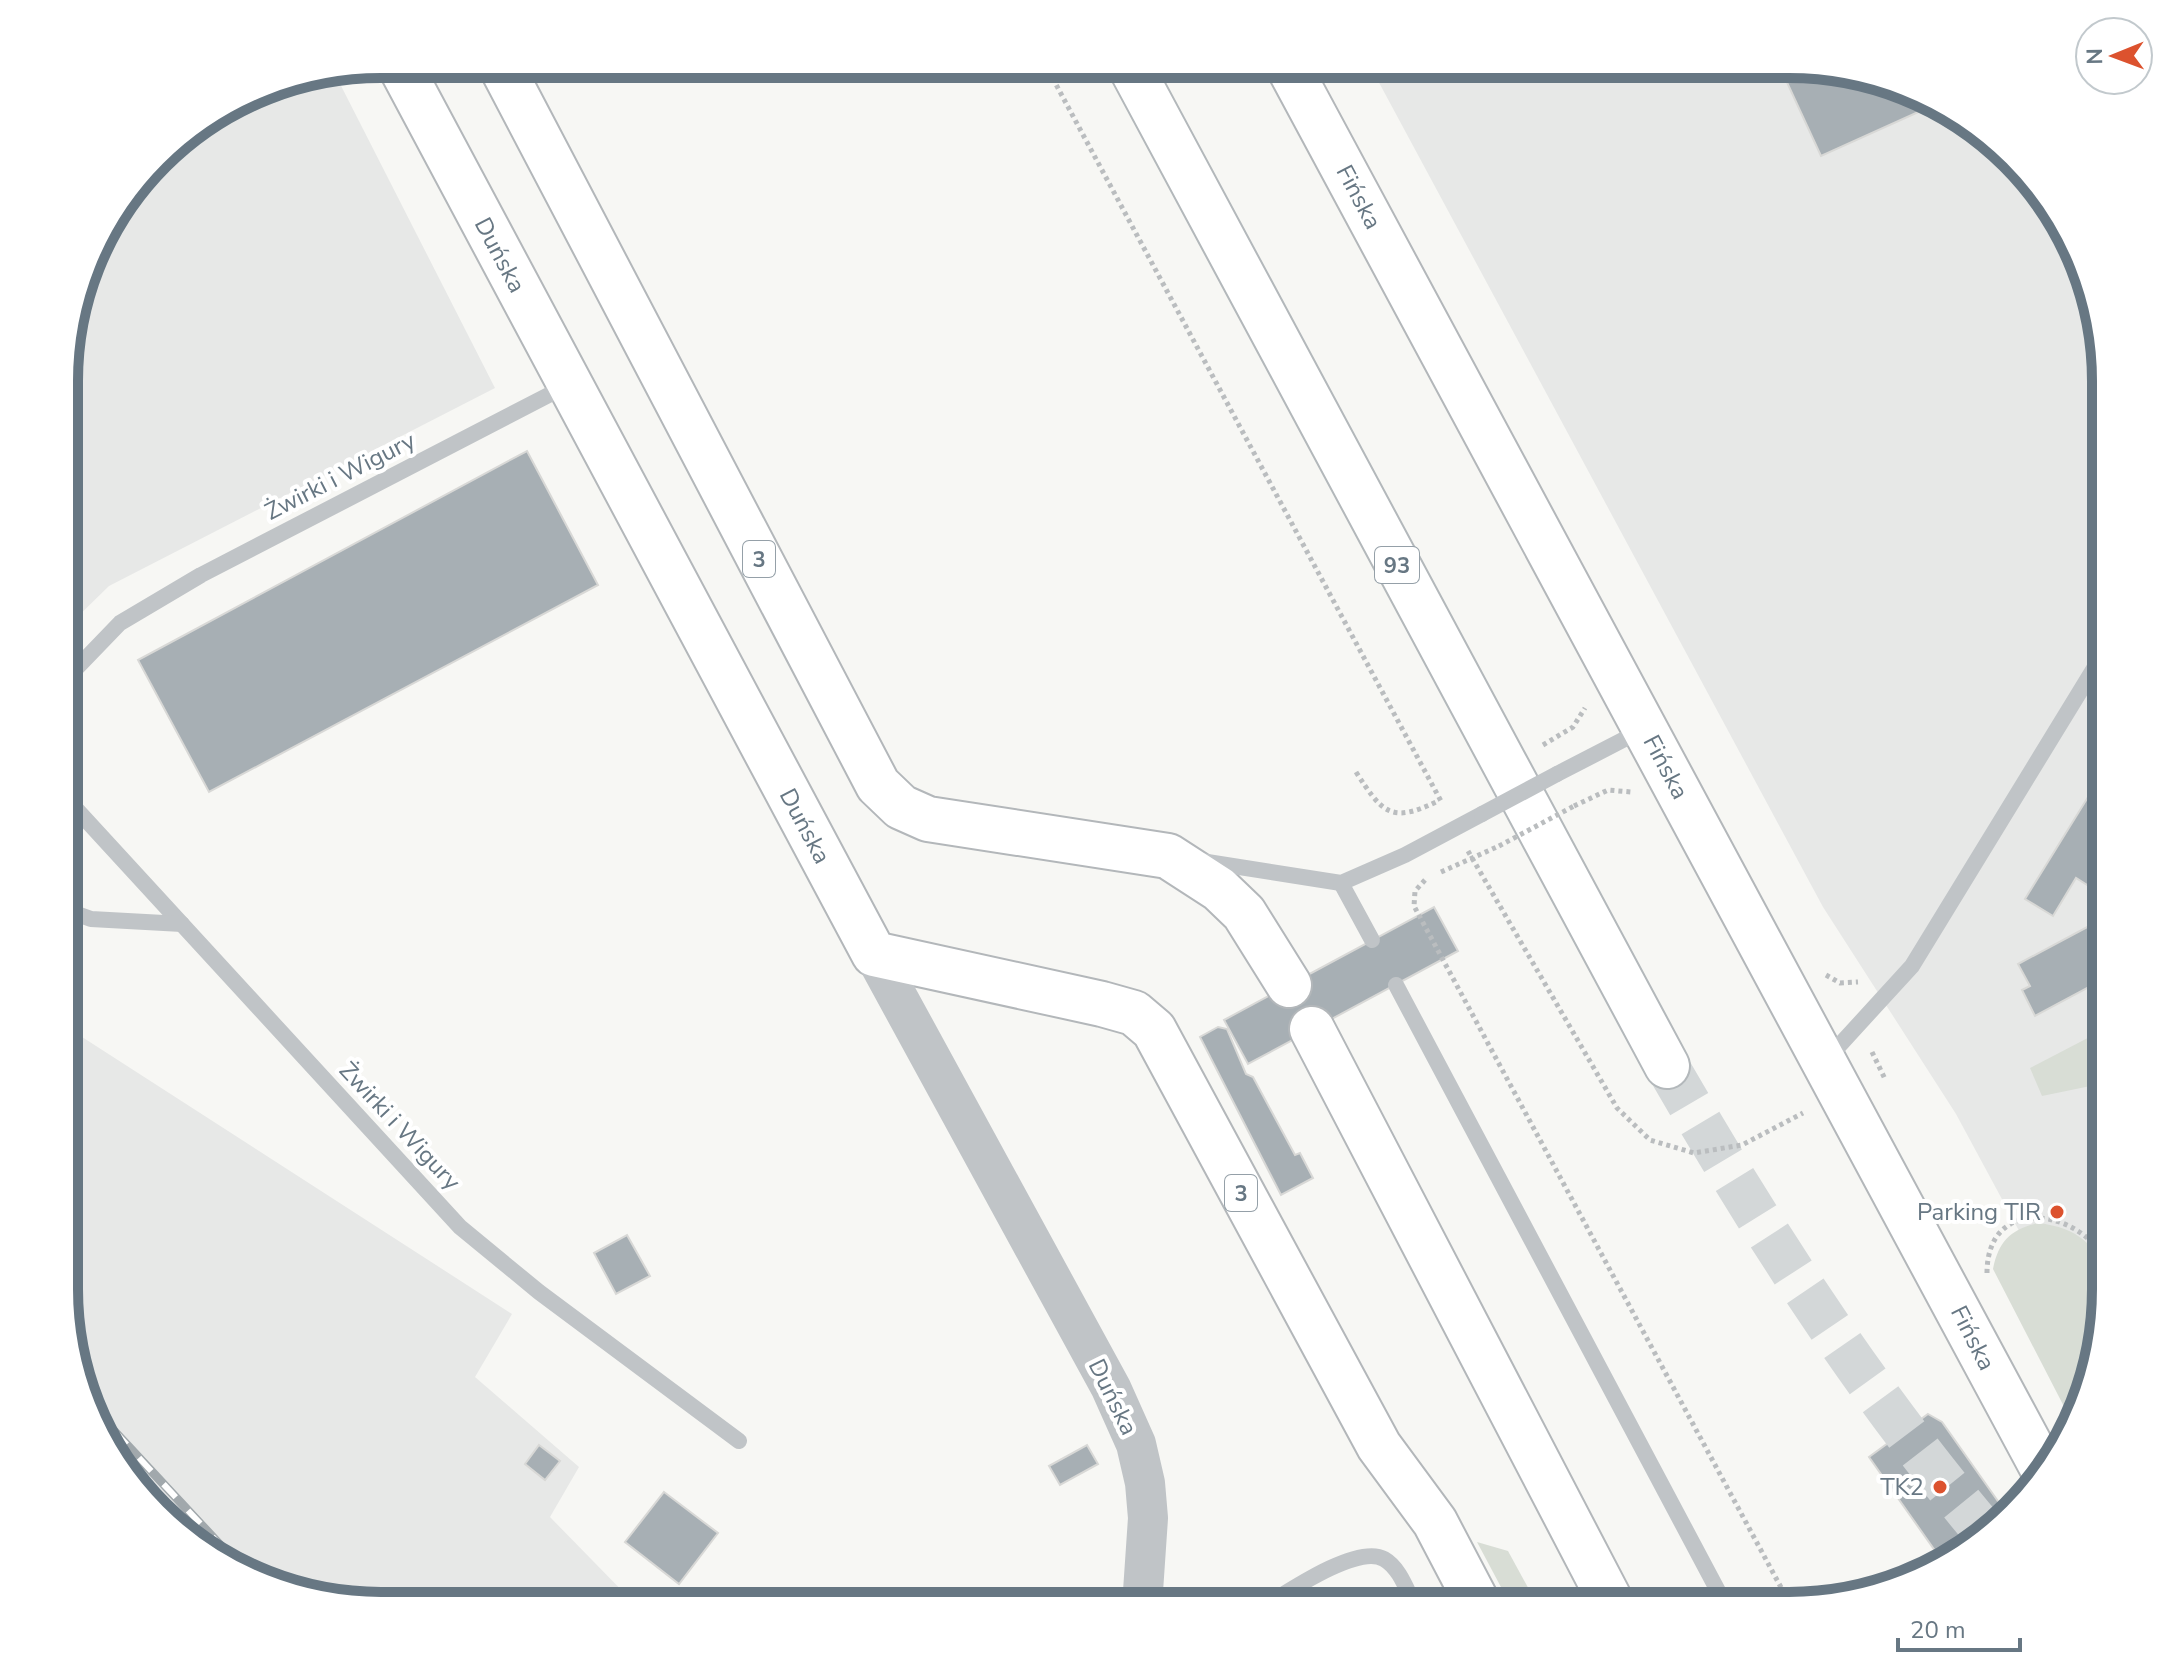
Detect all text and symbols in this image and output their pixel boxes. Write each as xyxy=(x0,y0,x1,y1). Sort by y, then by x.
north arrow xyxy=(2074,16,2154,96)
text: N xyxy=(2080,48,2110,65)
street label: Fińska xyxy=(1329,159,1389,235)
street label: Duńska xyxy=(467,212,533,298)
street label: Żwirki i Wigury xyxy=(259,424,421,528)
road number: 3 xyxy=(743,541,775,577)
road number: 93 xyxy=(1375,547,1419,583)
street label: Fińska xyxy=(1636,729,1696,805)
street label: Duńska xyxy=(772,783,838,869)
street label: Żwirki i Wigury xyxy=(332,1055,468,1198)
road number: 3 xyxy=(1225,1175,1257,1211)
place label: Parking TIR xyxy=(1917,1196,2041,1228)
marker: Parking TIR xyxy=(2048,1203,2066,1221)
street label: Fińska xyxy=(1943,1300,2003,1376)
street label: Duńska xyxy=(1081,1354,1145,1440)
place label: TK2 xyxy=(1880,1471,1924,1503)
marker: TK2 xyxy=(1931,1478,1949,1496)
scale bar xyxy=(1898,1602,2020,1652)
text: 20 m xyxy=(1910,1614,1966,1646)

